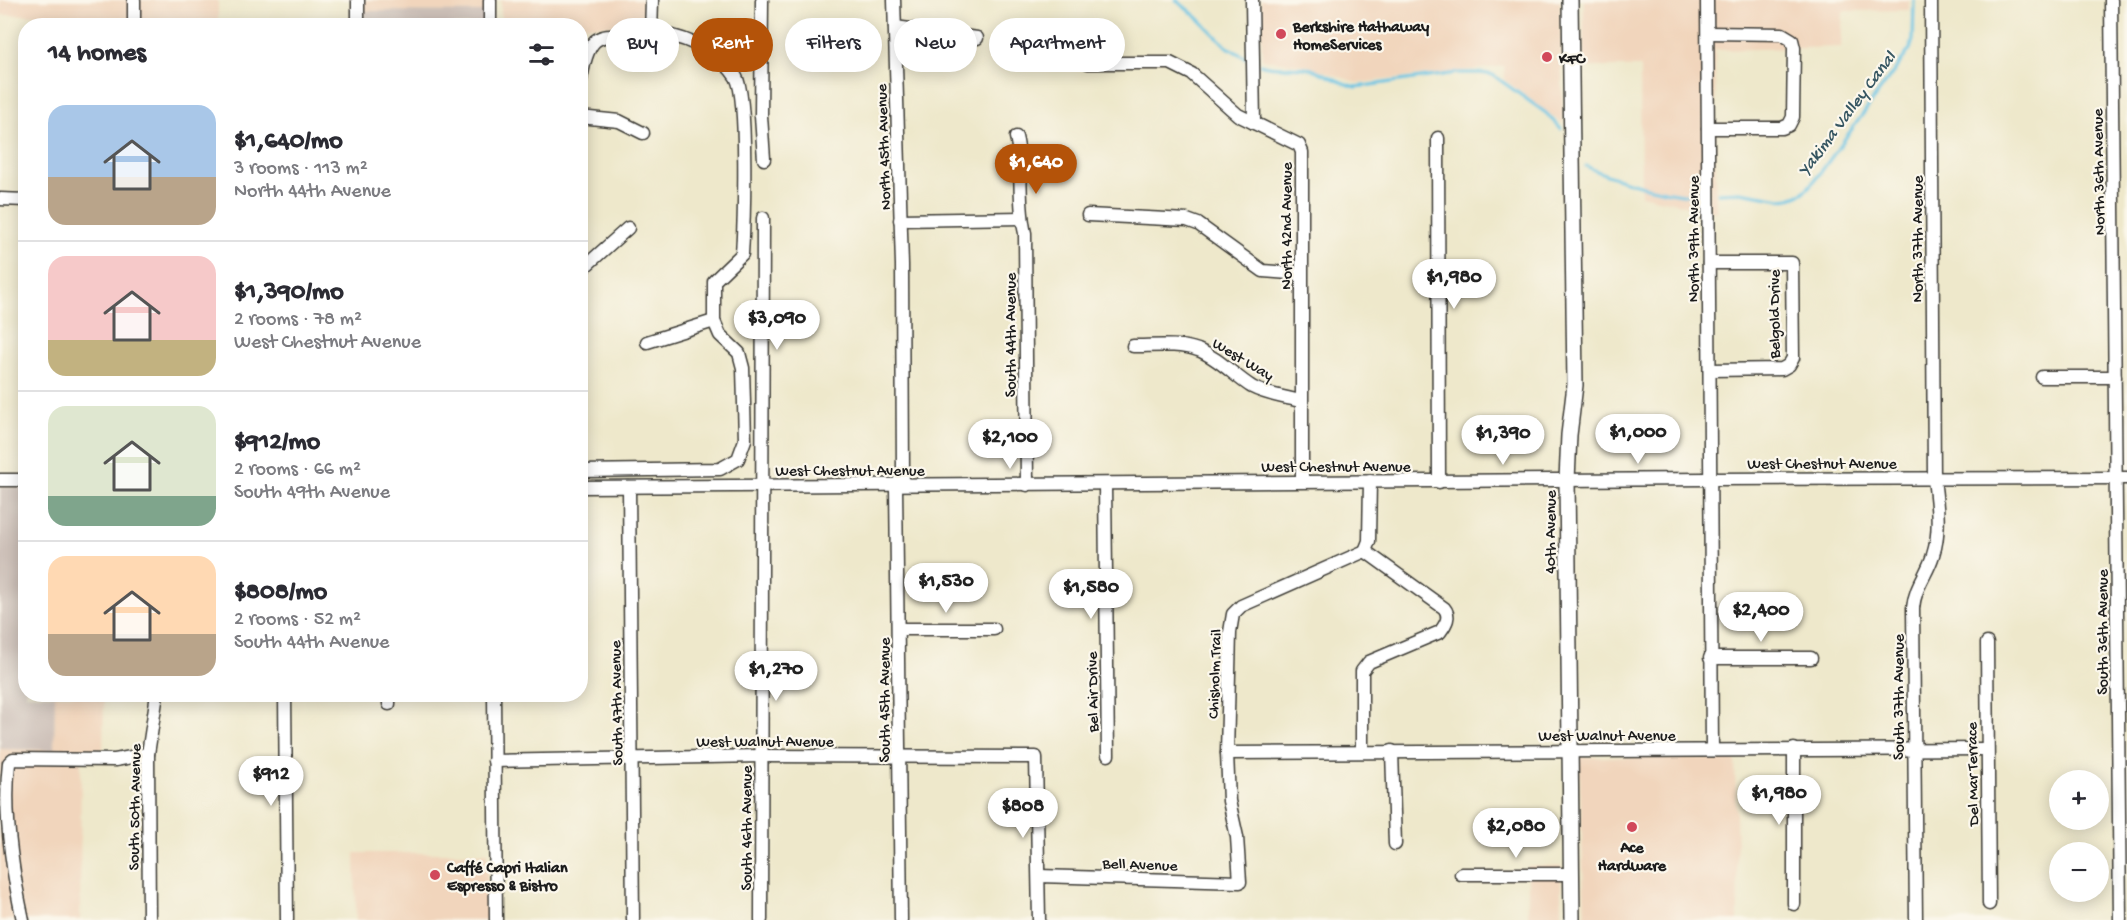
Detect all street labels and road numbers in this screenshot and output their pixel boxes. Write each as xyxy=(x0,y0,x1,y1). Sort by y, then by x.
street label: North 45th Avenue xyxy=(874,83,897,210)
street label: North 36th Avenue xyxy=(2090,108,2111,235)
street label: North 42nd Avenue xyxy=(1279,161,1298,290)
street label: North 39th Avenue xyxy=(1686,175,1705,302)
street label: North 37th Avenue xyxy=(1910,175,1929,302)
street label: Belgold Drive xyxy=(1767,269,1786,359)
street label: South 44th Avenue xyxy=(1003,272,1022,397)
street label: West Way xyxy=(1208,335,1277,387)
street label: West Chestnut Avenue xyxy=(1747,456,1898,475)
street label: West Chestnut Avenue xyxy=(1261,459,1412,478)
street label: West Chestnut Avenue xyxy=(775,463,926,482)
street label: 40th Avenue xyxy=(1543,489,1562,574)
street label: South 36th Avenue xyxy=(2095,568,2114,695)
street label: Chisholm Trail xyxy=(1205,629,1228,719)
street label: South 37th Avenue xyxy=(1891,633,1910,760)
street label: South 45th Avenue xyxy=(877,637,896,763)
street label: South 47th Avenue xyxy=(608,640,629,766)
street label: Bel Air Drive xyxy=(1084,651,1105,734)
street label: Del Mar Terrace xyxy=(1964,721,1985,827)
street label: West Walnut Avenue xyxy=(1538,728,1677,747)
street label: West Walnut Avenue xyxy=(696,734,835,753)
street label: South 50th Avenue xyxy=(126,743,147,871)
street label: South 46th Avenue xyxy=(739,765,758,890)
street label: Bell Avenue xyxy=(1101,856,1179,877)

